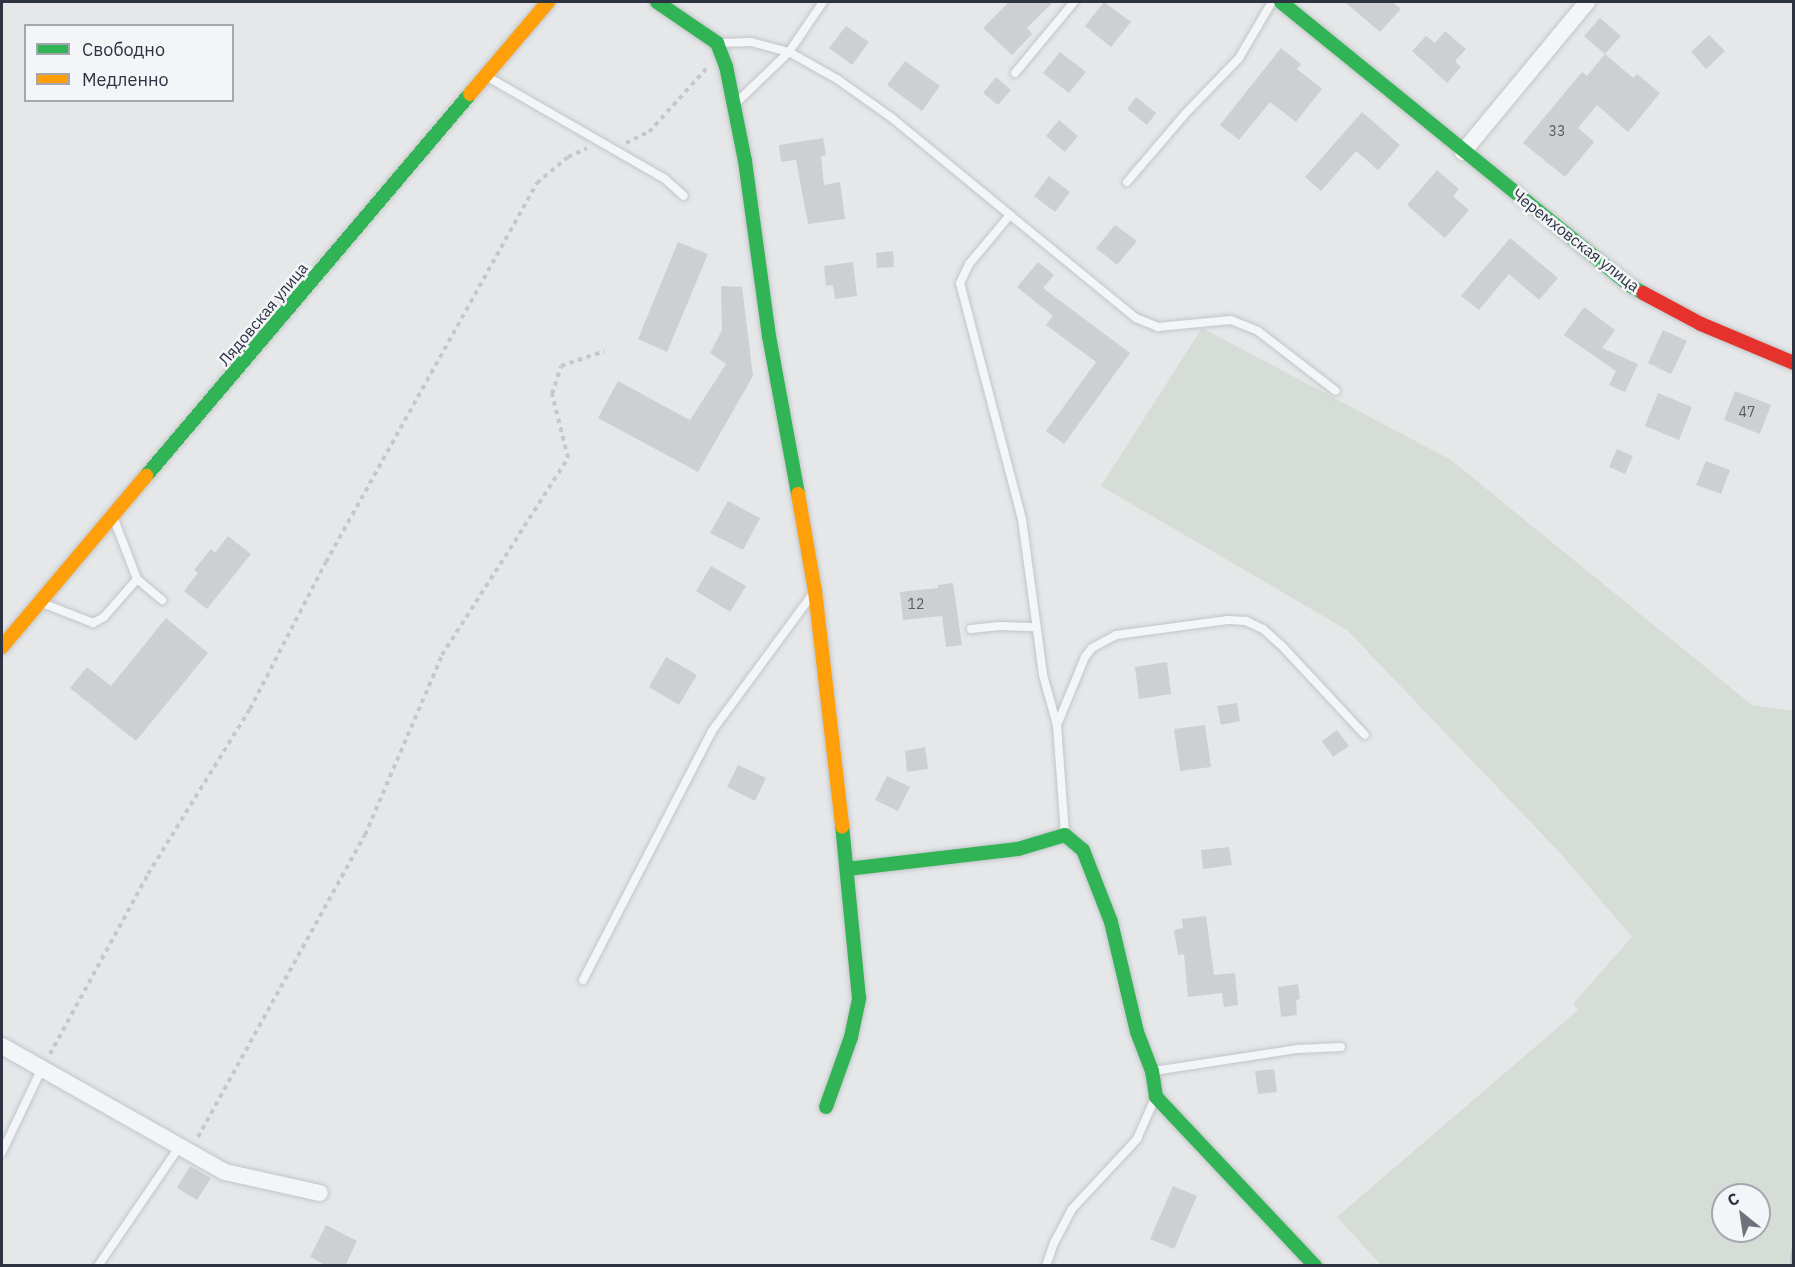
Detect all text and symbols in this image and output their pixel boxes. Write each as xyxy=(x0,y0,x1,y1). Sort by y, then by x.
legend xyxy=(24,24,234,102)
text: Свободно xyxy=(82,38,165,61)
text: Медленно xyxy=(82,68,169,91)
house number: 33 xyxy=(1549,123,1565,139)
street label: Черемховская улица xyxy=(1509,184,1643,296)
street label: Лядовская улица xyxy=(214,258,312,370)
house number: 47 xyxy=(1739,404,1755,420)
house number: 12 xyxy=(908,596,924,612)
north arrow xyxy=(1711,1183,1771,1243)
text: С xyxy=(1723,1188,1743,1210)

